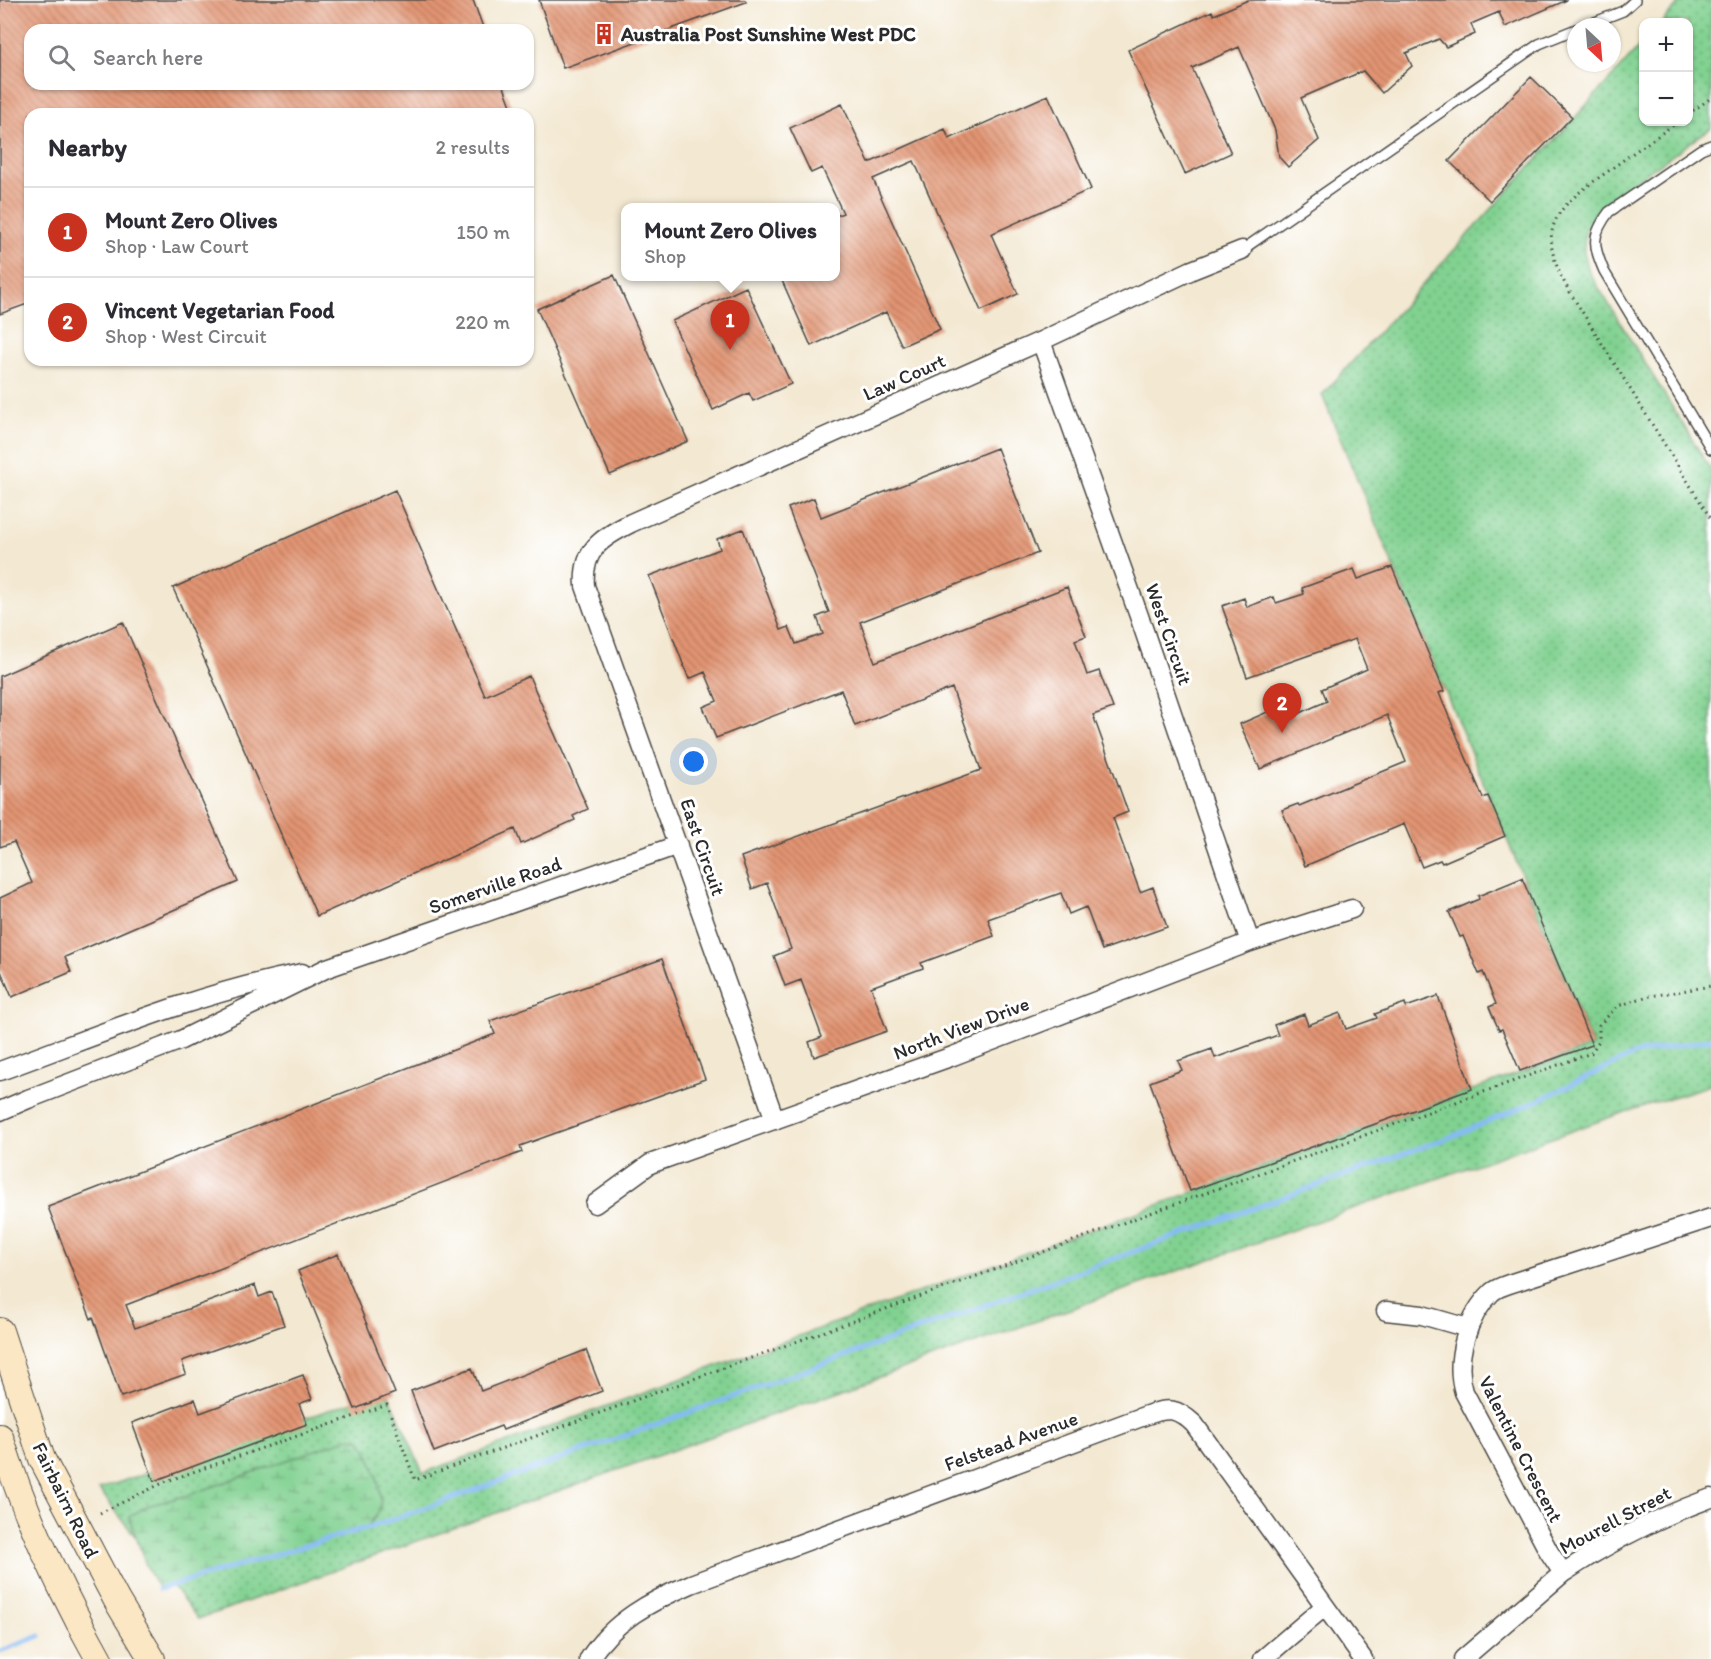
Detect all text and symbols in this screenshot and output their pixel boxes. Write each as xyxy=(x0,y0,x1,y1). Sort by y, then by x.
north arrow xyxy=(1567,18,1621,72)
map controls xyxy=(1639,18,1693,126)
button: + xyxy=(1639,18,1693,72)
building icon: Australia Post Sunshine West PDC xyxy=(592,22,616,46)
place label: Australia Post Sunshine West PDC xyxy=(620,22,916,46)
search box xyxy=(24,24,534,90)
icon: search xyxy=(45,41,78,74)
text: Search here xyxy=(93,44,203,71)
button: − xyxy=(1639,72,1693,126)
text: Nearby xyxy=(48,131,127,163)
text: 2 results xyxy=(436,135,510,159)
popup xyxy=(621,203,840,281)
text: Mount Zero Olives xyxy=(105,207,278,234)
text: Mount Zero Olives xyxy=(644,217,817,244)
text: 1 xyxy=(63,220,72,244)
text: 150 m xyxy=(457,220,510,244)
text: Shop · Law Court xyxy=(105,234,249,258)
text: Shop xyxy=(644,244,686,268)
text: Vincent Vegetarian Food xyxy=(105,297,335,324)
pin: 1 xyxy=(710,300,750,350)
text: 2 xyxy=(62,310,73,334)
text: 220 m xyxy=(455,310,510,334)
text: Shop · West Circuit xyxy=(105,324,267,348)
street label: Law Court xyxy=(859,348,949,406)
street label: West Circuit xyxy=(1140,580,1198,688)
pin: 2 xyxy=(1262,684,1302,733)
your location xyxy=(679,747,708,776)
street label: East Circuit xyxy=(675,795,731,899)
street label: Somerville Road xyxy=(426,851,565,919)
street label: North View Drive xyxy=(890,991,1032,1065)
street label: Valentine Crescent xyxy=(1474,1372,1568,1526)
street label: Felstead Avenue xyxy=(941,1406,1081,1476)
street label: Fairbairn Road xyxy=(28,1438,105,1562)
street label: Mourell Street xyxy=(1555,1480,1675,1560)

